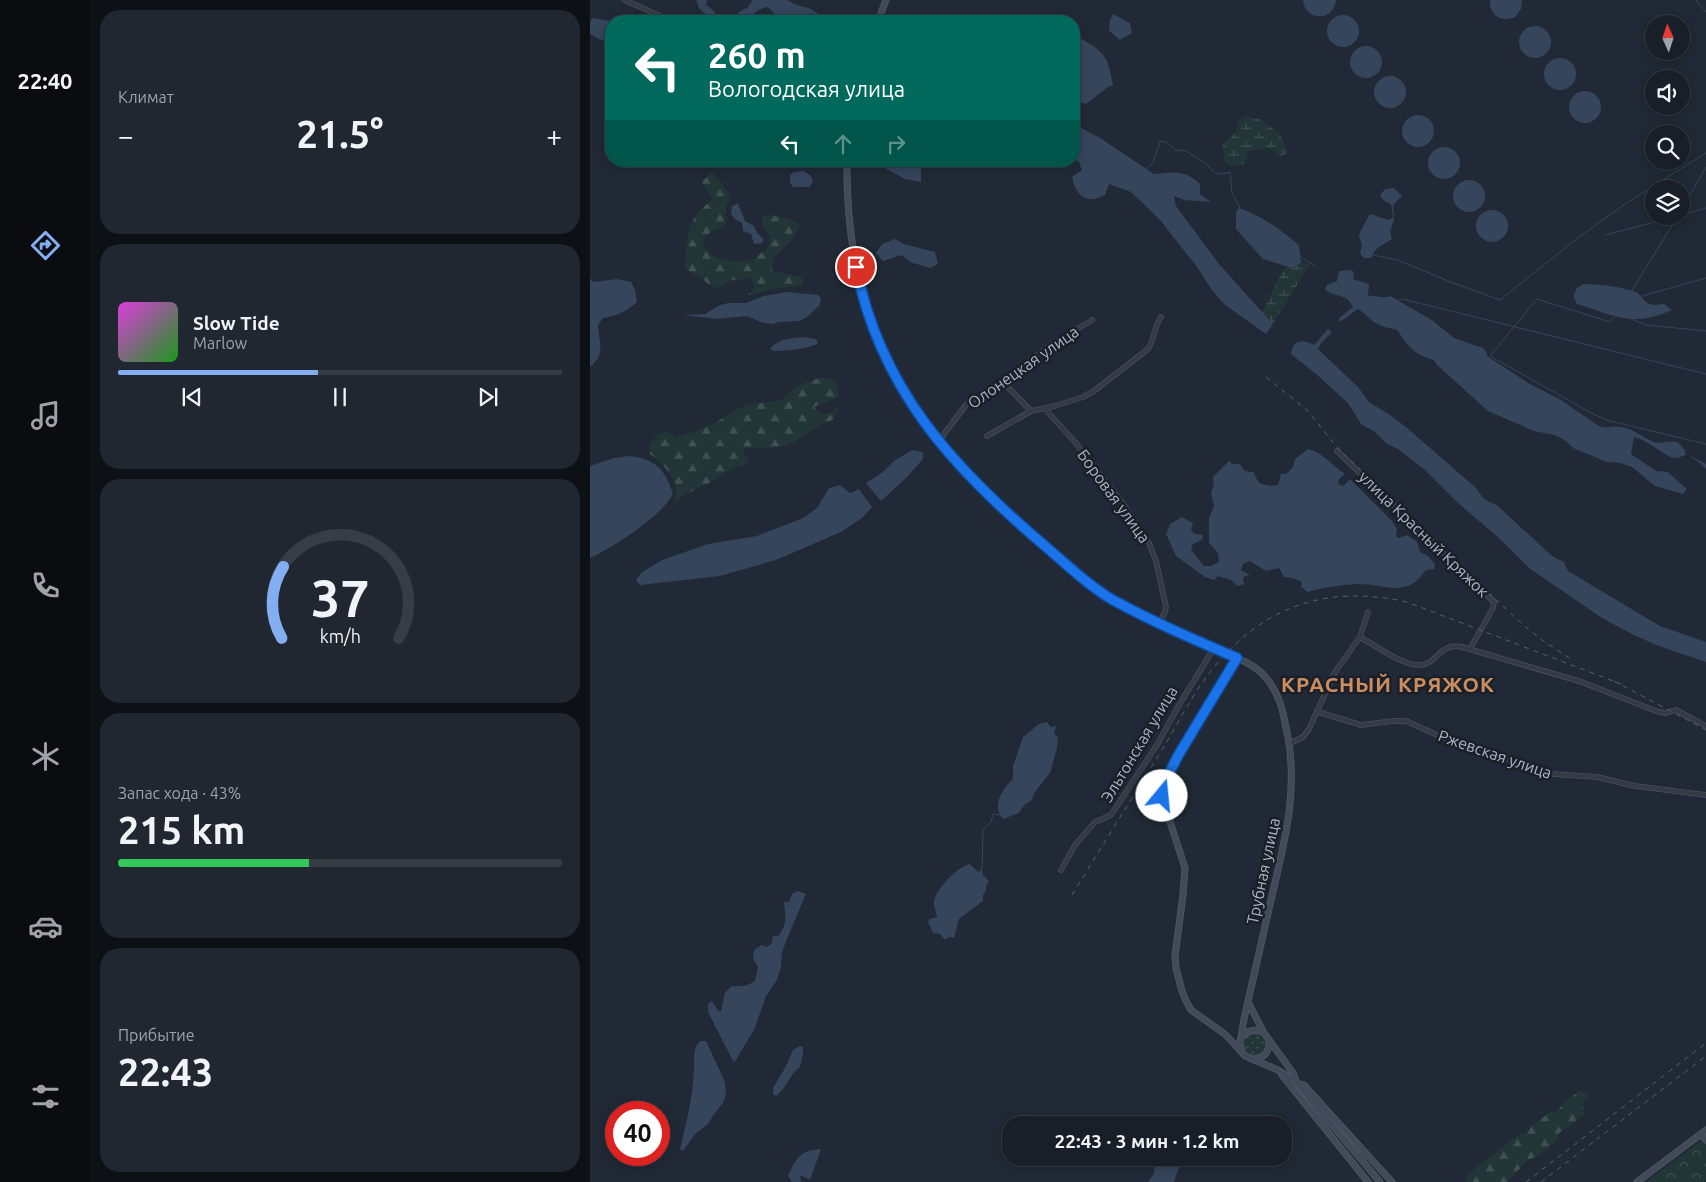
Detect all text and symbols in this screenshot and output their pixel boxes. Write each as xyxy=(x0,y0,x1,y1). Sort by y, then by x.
north arrow xyxy=(1645,15,1690,60)
map controls xyxy=(1645,15,1690,225)
icon: left xyxy=(625,35,690,100)
text: 260 m xyxy=(708,35,806,75)
text: 22:40 xyxy=(17,68,73,93)
button: sound xyxy=(1645,70,1690,115)
text: Вологодская улица xyxy=(708,76,905,101)
text: Климат xyxy=(118,88,174,106)
text: 21.5° xyxy=(296,113,384,155)
text: − xyxy=(118,120,134,151)
text: + xyxy=(546,120,562,151)
button: search xyxy=(1645,125,1690,170)
icon: left xyxy=(776,130,804,158)
icon: ahead xyxy=(829,130,857,158)
icon: right xyxy=(882,130,910,158)
button: layers xyxy=(1645,180,1690,225)
icon: directions xyxy=(28,228,63,263)
pin xyxy=(835,246,877,288)
icon: arrive xyxy=(842,253,870,281)
text: Slow Tide xyxy=(193,312,280,334)
street label: Олонецкая улица xyxy=(964,322,1082,412)
text: Marlow xyxy=(193,334,247,352)
icon: previous xyxy=(178,383,206,411)
icon: pause xyxy=(326,383,354,411)
icon: next xyxy=(474,383,502,411)
icon: music xyxy=(28,398,63,433)
street label: Боровая улица xyxy=(1074,446,1154,546)
street label: улица Красный Кряжок xyxy=(1355,467,1493,601)
icon: phone xyxy=(28,568,63,603)
text: 37 xyxy=(311,569,369,627)
text: km/h xyxy=(319,626,361,646)
district label: КРАСНЫЙ КРЯЖОК xyxy=(1281,672,1495,696)
street label: Эльтонская улица xyxy=(1097,683,1181,805)
street label: Ржевская улица xyxy=(1436,726,1554,782)
icon: climate xyxy=(28,739,63,774)
position arrow xyxy=(1135,769,1187,821)
text: Запас хода · 43% xyxy=(118,784,241,802)
text: 215 km xyxy=(118,809,245,851)
street label: Трубная улица xyxy=(1243,816,1283,926)
icon: car xyxy=(28,909,63,944)
text: Прибытие xyxy=(118,1026,195,1044)
text: 22:43 xyxy=(118,1051,213,1093)
icon: filters xyxy=(28,1079,63,1114)
speed limit sign: 40 xyxy=(605,1101,670,1166)
text: 22:43 · 3 мин · 1.2 km xyxy=(1055,1130,1239,1152)

